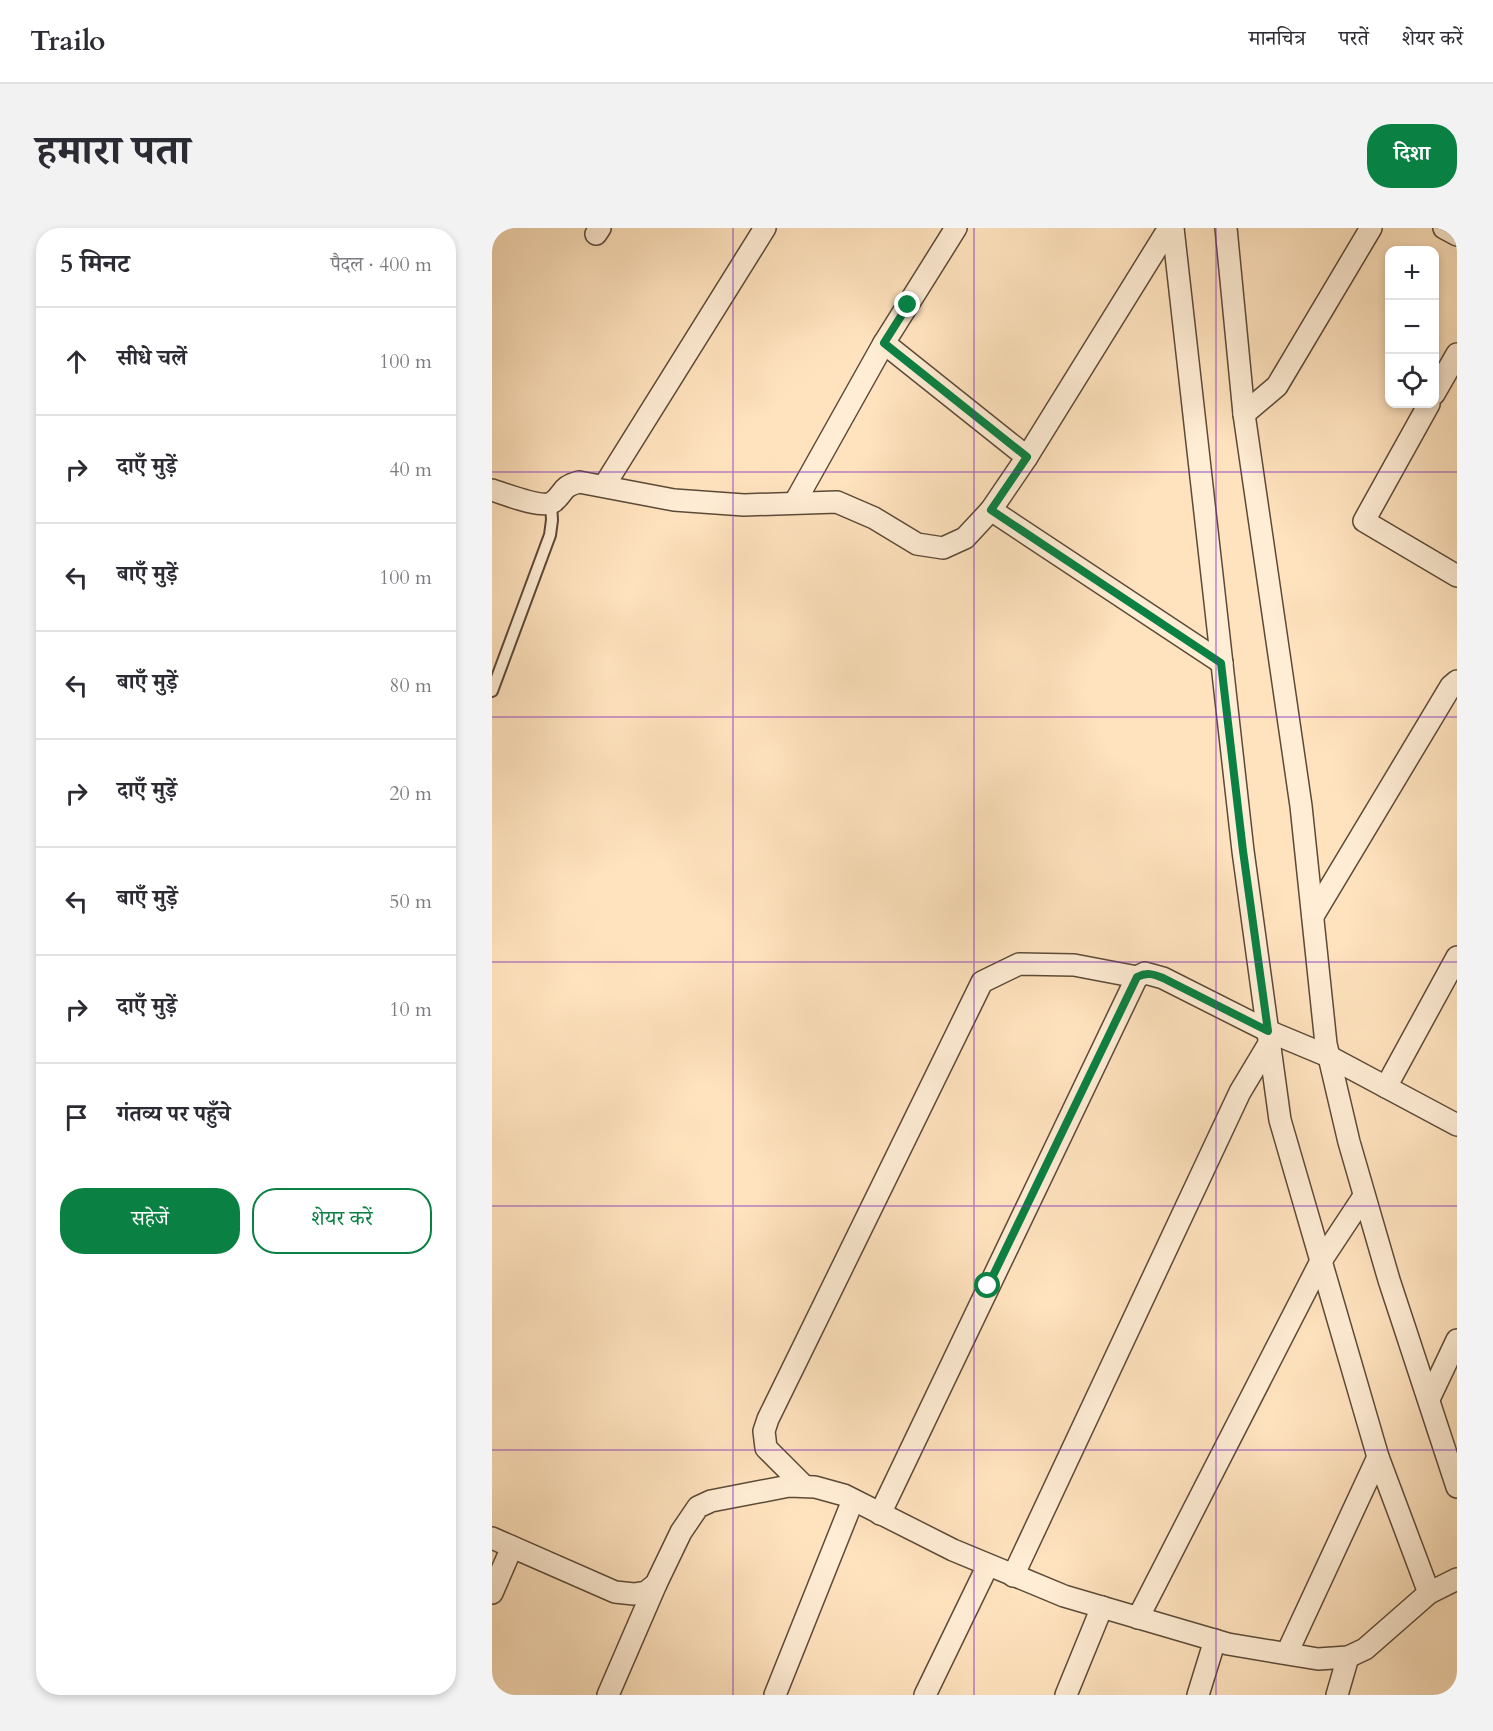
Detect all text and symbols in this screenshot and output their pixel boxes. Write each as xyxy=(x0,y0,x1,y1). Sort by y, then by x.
text: Trailo xyxy=(30,22,105,60)
text: मानचित्र xyxy=(1249,24,1306,53)
text: परतें xyxy=(1339,24,1369,53)
text: शेयर करें xyxy=(1402,24,1463,53)
text: हमारा पता xyxy=(36,122,190,179)
button: दिशा xyxy=(1367,124,1457,188)
text: 5 मिनट xyxy=(60,246,130,281)
map controls xyxy=(1385,246,1439,408)
button: + xyxy=(1385,246,1439,300)
text: पैदल · 400 m xyxy=(330,251,432,278)
route end xyxy=(894,291,920,317)
button: − xyxy=(1385,300,1439,354)
text: सीधे चलें xyxy=(117,343,187,373)
icon: ahead xyxy=(60,345,93,378)
text: 100 m xyxy=(379,348,432,375)
button: locate xyxy=(1385,354,1439,408)
text: दाएँ मुड़ें xyxy=(117,451,177,481)
icon: right xyxy=(60,453,93,486)
text: 40 m xyxy=(389,456,432,483)
text: बाएँ मुड़ें xyxy=(117,559,177,589)
icon: left xyxy=(60,561,93,594)
text: 100 m xyxy=(379,564,432,591)
text: बाएँ मुड़ें xyxy=(117,667,177,697)
icon: left xyxy=(60,669,93,702)
text: 80 m xyxy=(389,672,432,699)
text: दाएँ मुड़ें xyxy=(117,775,177,805)
icon: right xyxy=(60,777,93,810)
text: 20 m xyxy=(389,780,432,807)
text: बाएँ मुड़ें xyxy=(117,883,177,913)
icon: left xyxy=(60,885,93,918)
text: 50 m xyxy=(389,888,432,915)
text: दाएँ मुड़ें xyxy=(117,991,177,1021)
icon: right xyxy=(60,993,93,1026)
text: 10 m xyxy=(389,996,432,1023)
text: गंतव्य पर पहुँचे xyxy=(117,1099,231,1129)
icon: arrive xyxy=(60,1101,93,1134)
button: सहेजें xyxy=(60,1188,240,1254)
button: शेयर करें xyxy=(252,1188,432,1254)
route start xyxy=(974,1272,1000,1298)

